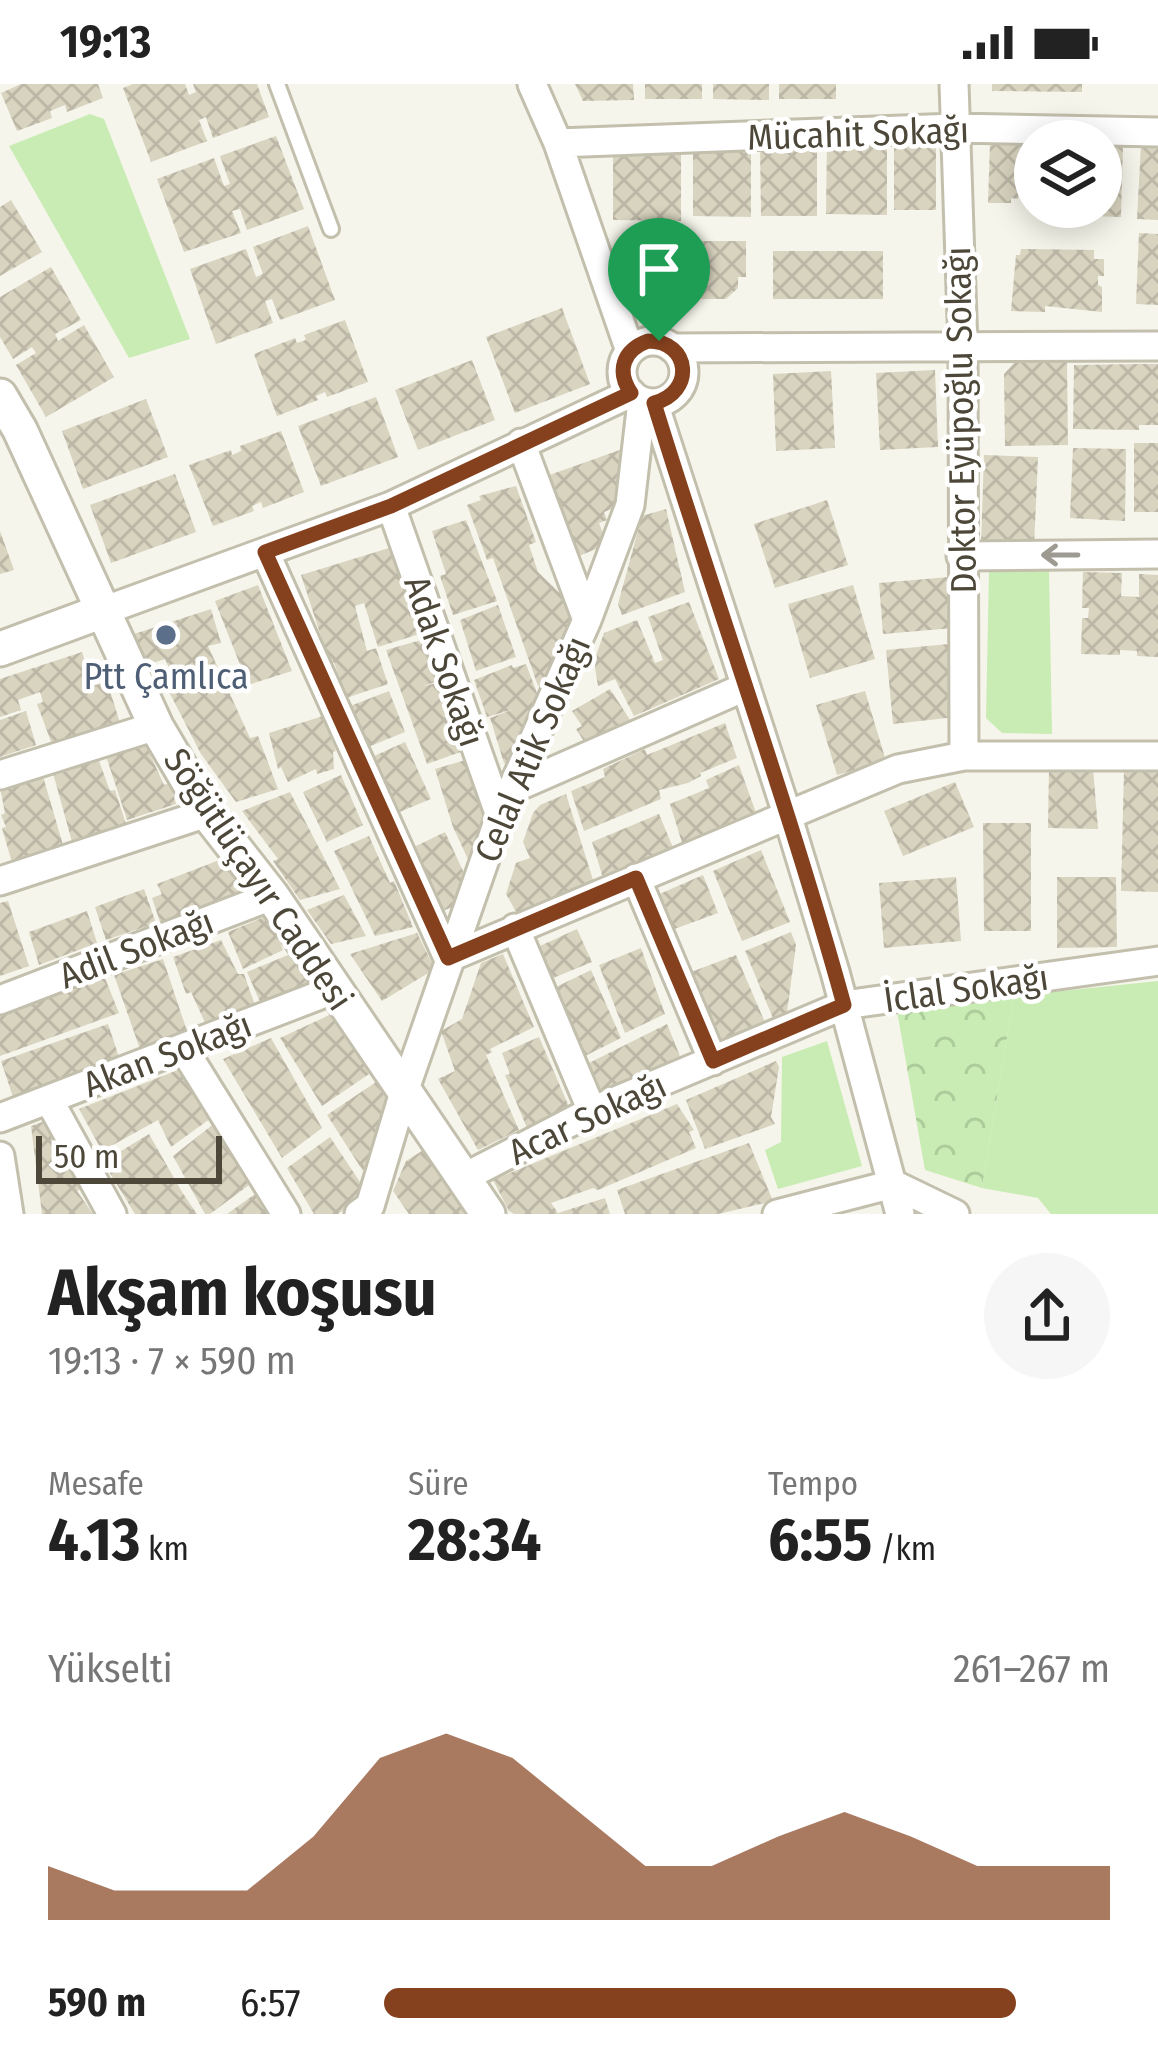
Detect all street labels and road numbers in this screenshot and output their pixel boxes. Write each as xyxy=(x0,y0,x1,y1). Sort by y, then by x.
street label: Mücahit Sokağı xyxy=(746,108,970,160)
street label: Doktor Eyüpoğlu Sokağı xyxy=(936,246,986,594)
street label: Adak Sokağı xyxy=(394,570,494,752)
street label: Celal Atik Sokağı xyxy=(466,630,600,869)
street label: Söğütlüçayır Caddesi xyxy=(154,740,362,1019)
street label: Adil Sokağı xyxy=(53,899,220,998)
street label: İclal Sokağı xyxy=(881,956,1051,1022)
street label: Akan Sokağı xyxy=(77,1003,258,1107)
street label: Acar Sokağı xyxy=(502,1063,673,1175)

